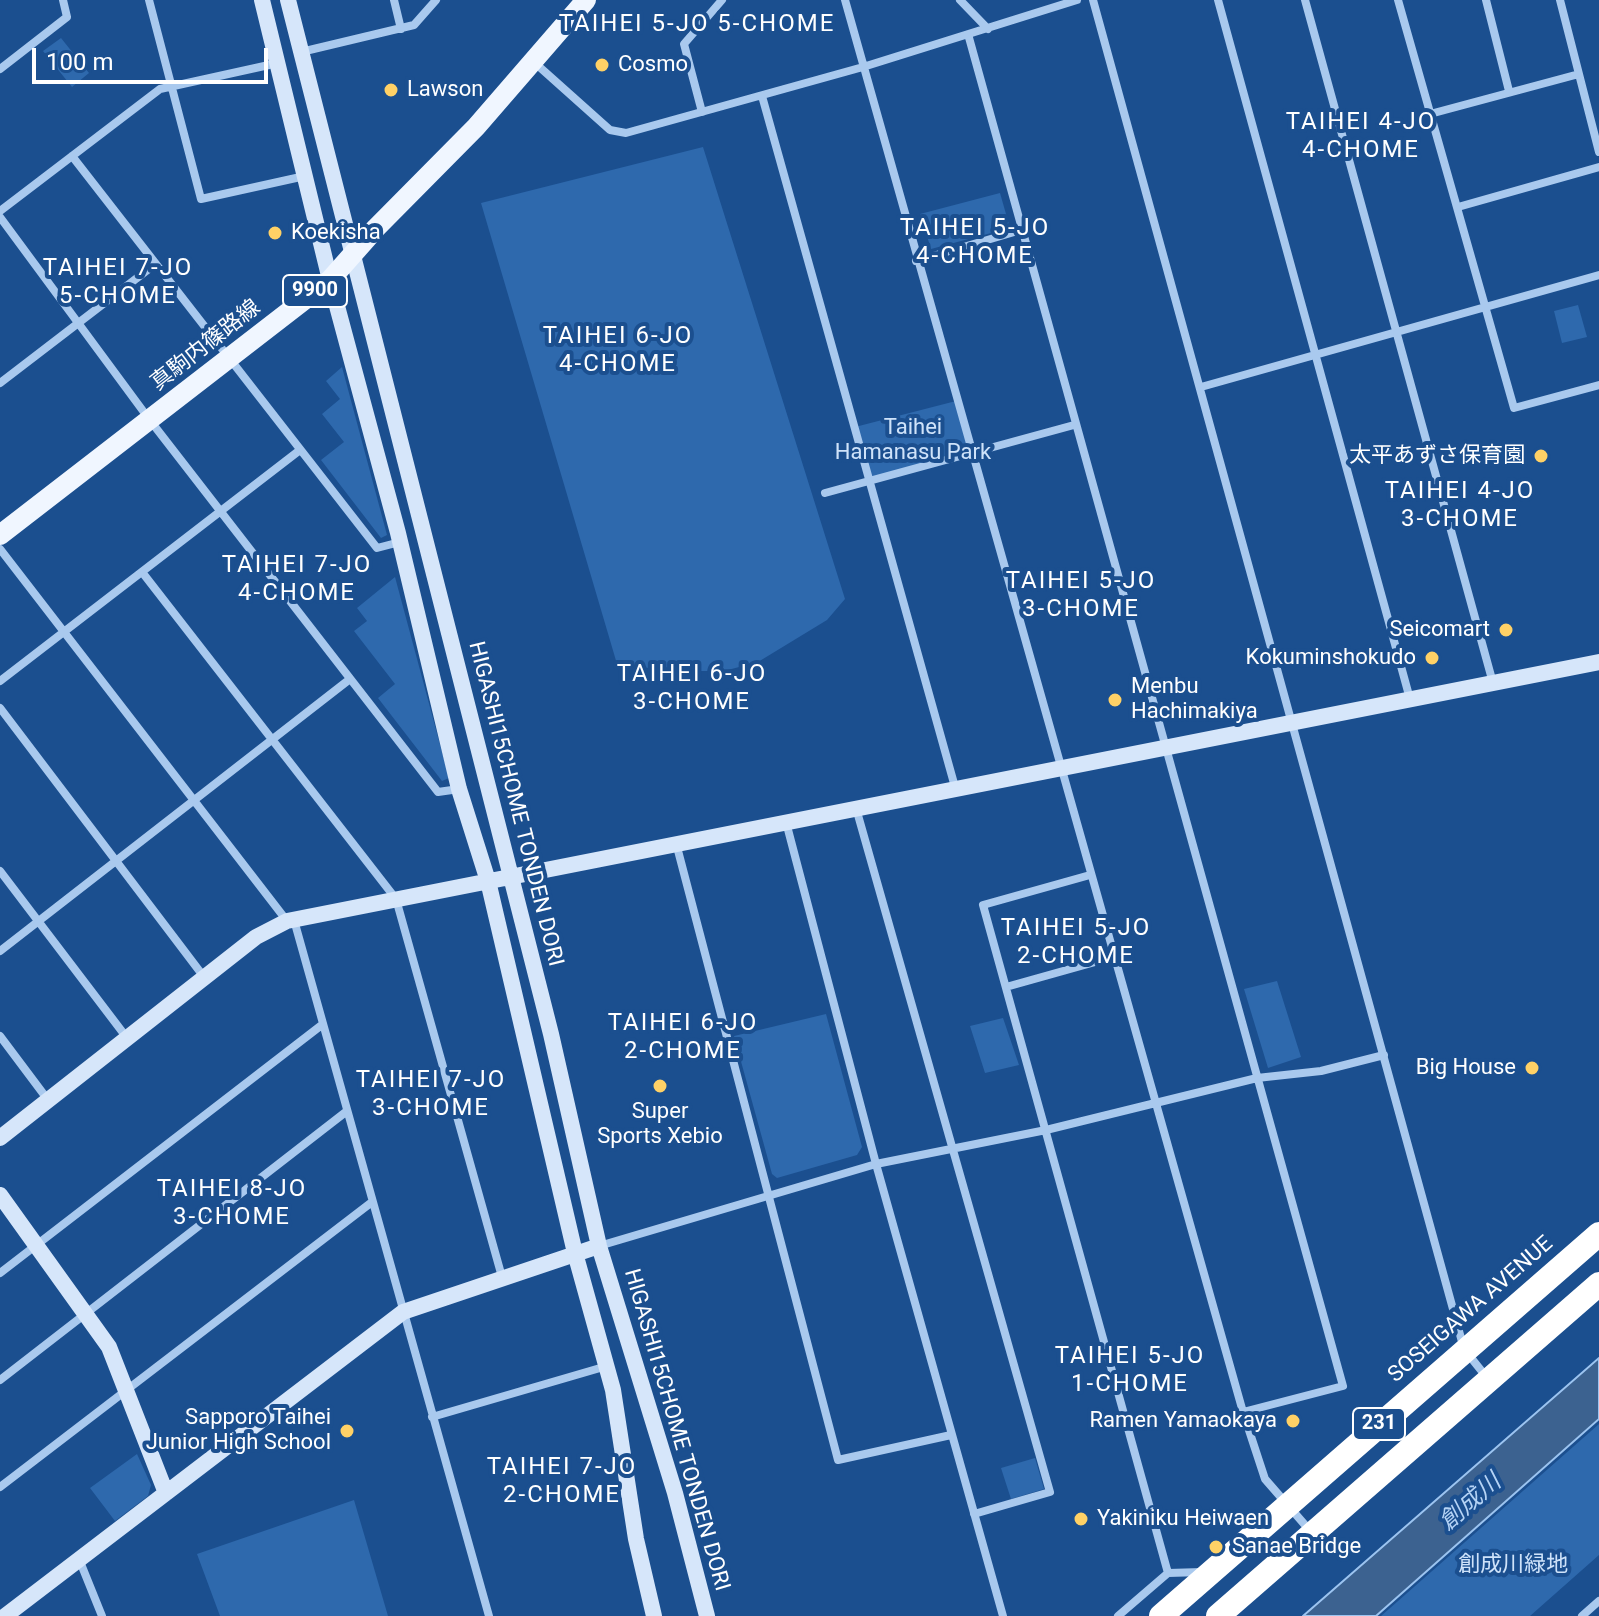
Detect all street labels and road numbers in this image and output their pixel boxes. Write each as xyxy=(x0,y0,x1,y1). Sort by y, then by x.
road number: 9900 xyxy=(283,275,347,307)
street label: 真駒内篠路線 xyxy=(146,295,266,397)
street label: HIGASHI15CHOME TONDEN DORI xyxy=(462,639,568,969)
street label: SOSEIGAWA AVENUE xyxy=(1383,1231,1559,1389)
street label: HIGASHI15CHOME TONDEN DORI xyxy=(617,1266,735,1594)
road number: 231 xyxy=(1353,1408,1405,1440)

